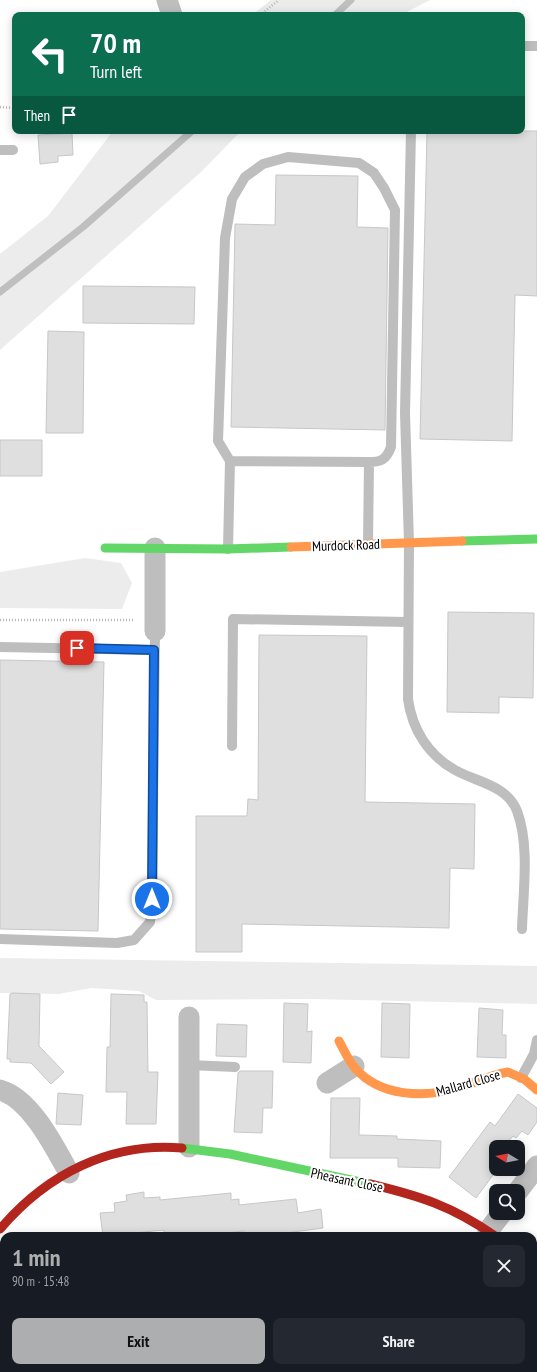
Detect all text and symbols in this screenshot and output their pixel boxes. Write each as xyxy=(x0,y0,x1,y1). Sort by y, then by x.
text: 70 m xyxy=(90,24,141,61)
icon: left xyxy=(24,28,76,80)
text: Turn left xyxy=(90,60,142,83)
icon: arrive xyxy=(58,104,80,126)
text: Then xyxy=(24,106,50,125)
street label: Murdock Road xyxy=(312,535,380,555)
pin xyxy=(60,631,94,665)
icon: arrive xyxy=(66,637,88,659)
position arrow xyxy=(131,878,173,920)
street label: Mallard Close xyxy=(434,1065,502,1101)
north arrow xyxy=(489,1140,525,1176)
map controls xyxy=(489,1140,525,1220)
street label: Pheasant Close xyxy=(309,1164,385,1196)
button: search xyxy=(489,1184,525,1220)
text: 1 min xyxy=(12,1242,60,1273)
button: close xyxy=(483,1245,525,1287)
text: 90 m · 15:48 xyxy=(12,1273,69,1290)
button: Exit xyxy=(12,1318,265,1364)
button: Share xyxy=(273,1318,525,1364)

